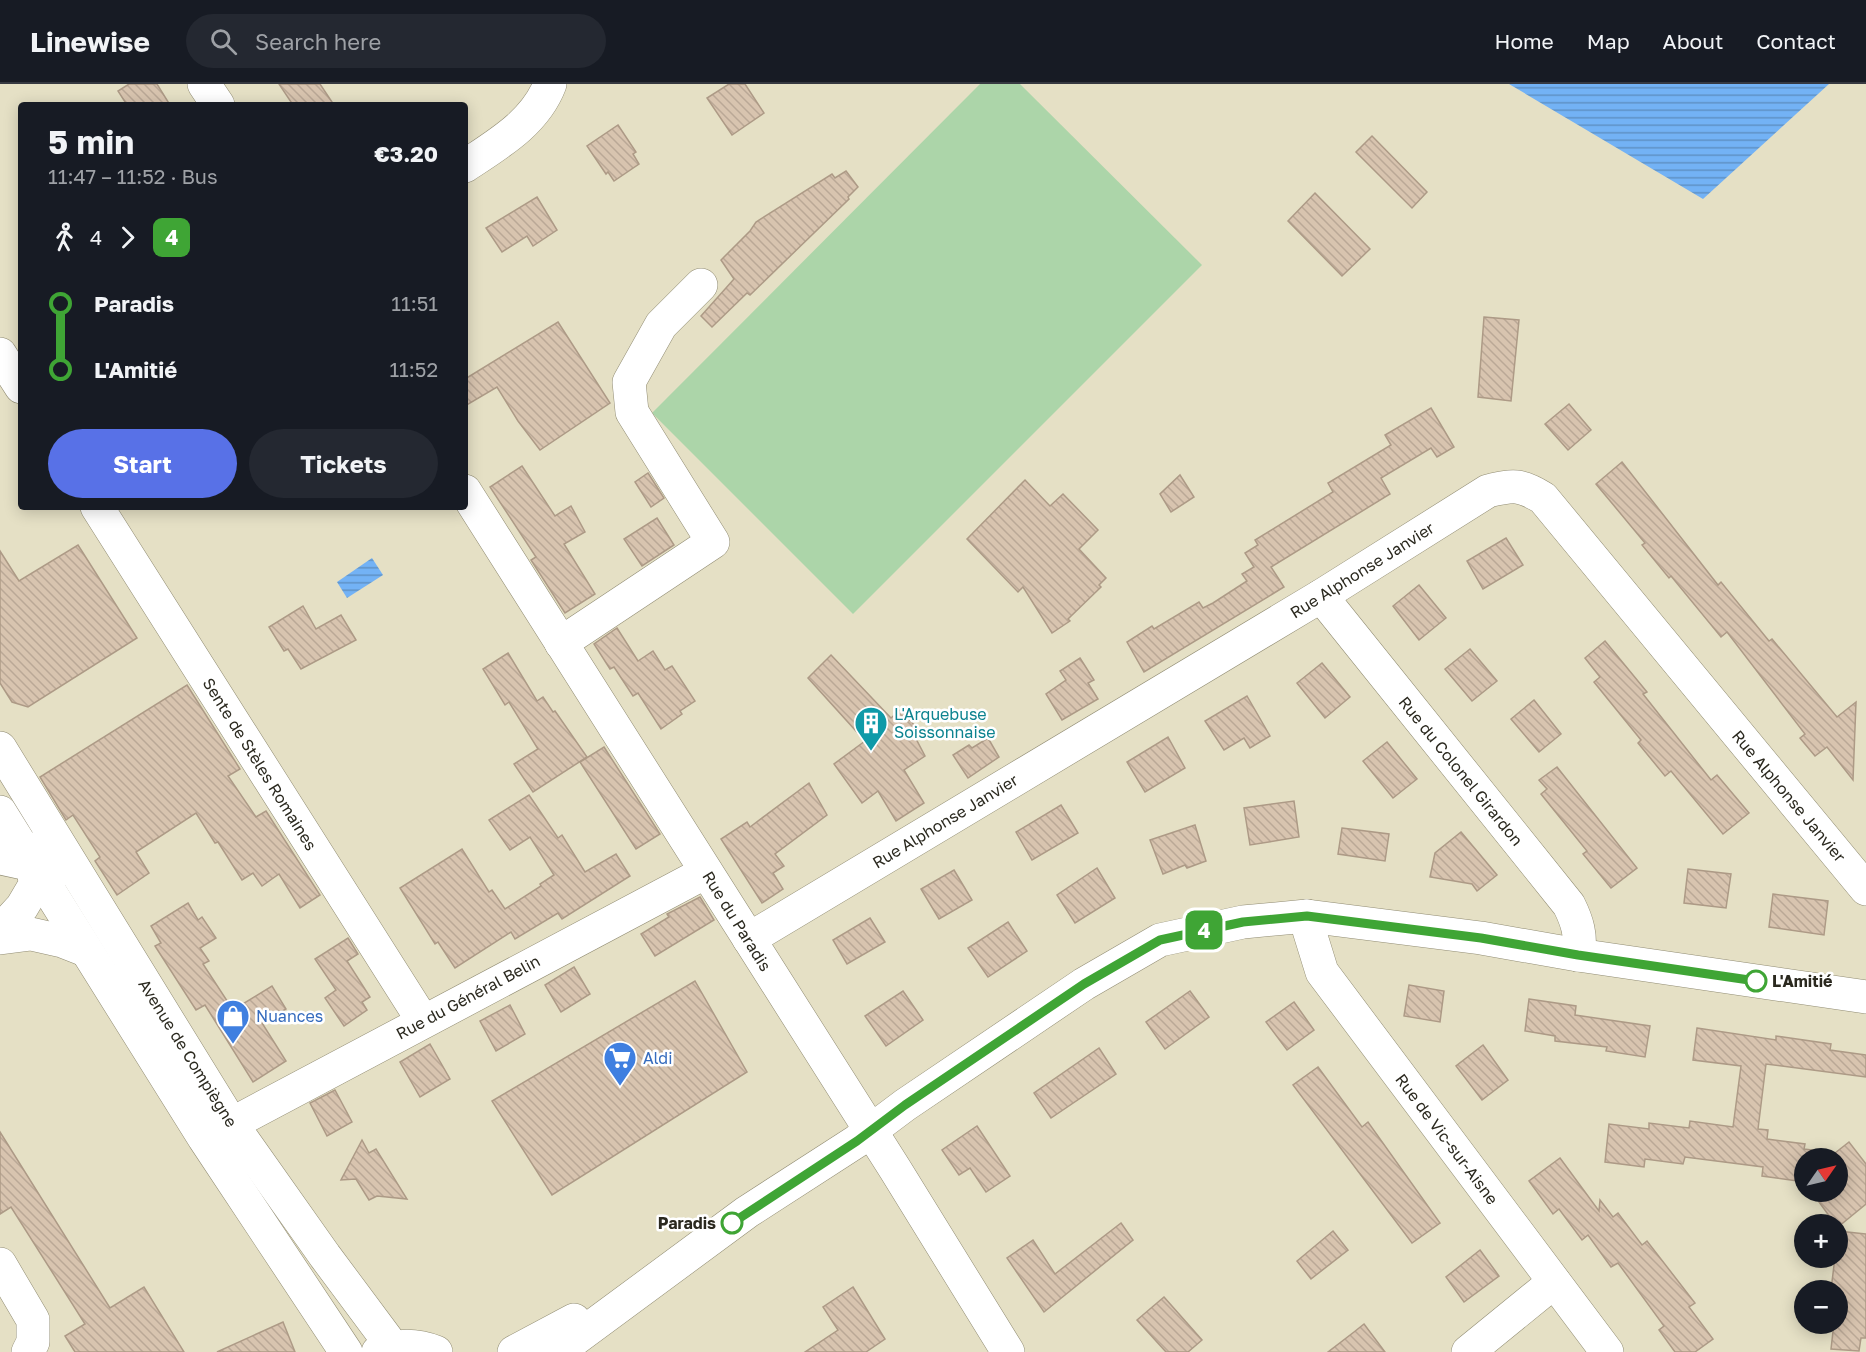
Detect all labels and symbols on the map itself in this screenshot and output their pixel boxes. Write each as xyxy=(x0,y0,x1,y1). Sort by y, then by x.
street label: Rue Alphonse Janvier xyxy=(1286,517,1438,623)
street label: Sente de Stèles Romaines xyxy=(199,674,321,854)
street label: Rue du Colonel Girardon xyxy=(1395,692,1527,850)
place label: L'Arquebuse Soissonnaise xyxy=(894,704,995,742)
building icon: L'Arquebuse Soissonnaise xyxy=(853,705,889,752)
street label: Rue Alphonse Janvier xyxy=(1728,726,1850,866)
street label: Rue Alphonse Janvier xyxy=(869,770,1021,872)
street label: Rue du Paradis xyxy=(698,867,776,975)
line badge: 4 xyxy=(1184,910,1224,950)
street label: Rue du Général Belin xyxy=(393,951,543,1043)
marker: L'Amitié xyxy=(1745,970,1767,992)
place label: L'Amitié xyxy=(1772,971,1832,991)
street label: Avenue de Compiègne xyxy=(134,975,242,1131)
shop icon: Nuances xyxy=(215,998,251,1045)
place label: Nuances xyxy=(256,1006,323,1026)
supermarket icon: Aldi xyxy=(602,1040,638,1087)
place label: Aldi xyxy=(643,1048,673,1068)
street label: Rue de Vic-sur-Aisne xyxy=(1391,1070,1503,1208)
north arrow xyxy=(1794,1148,1848,1202)
marker: Paradis xyxy=(721,1212,743,1234)
place label: Paradis xyxy=(658,1213,716,1233)

